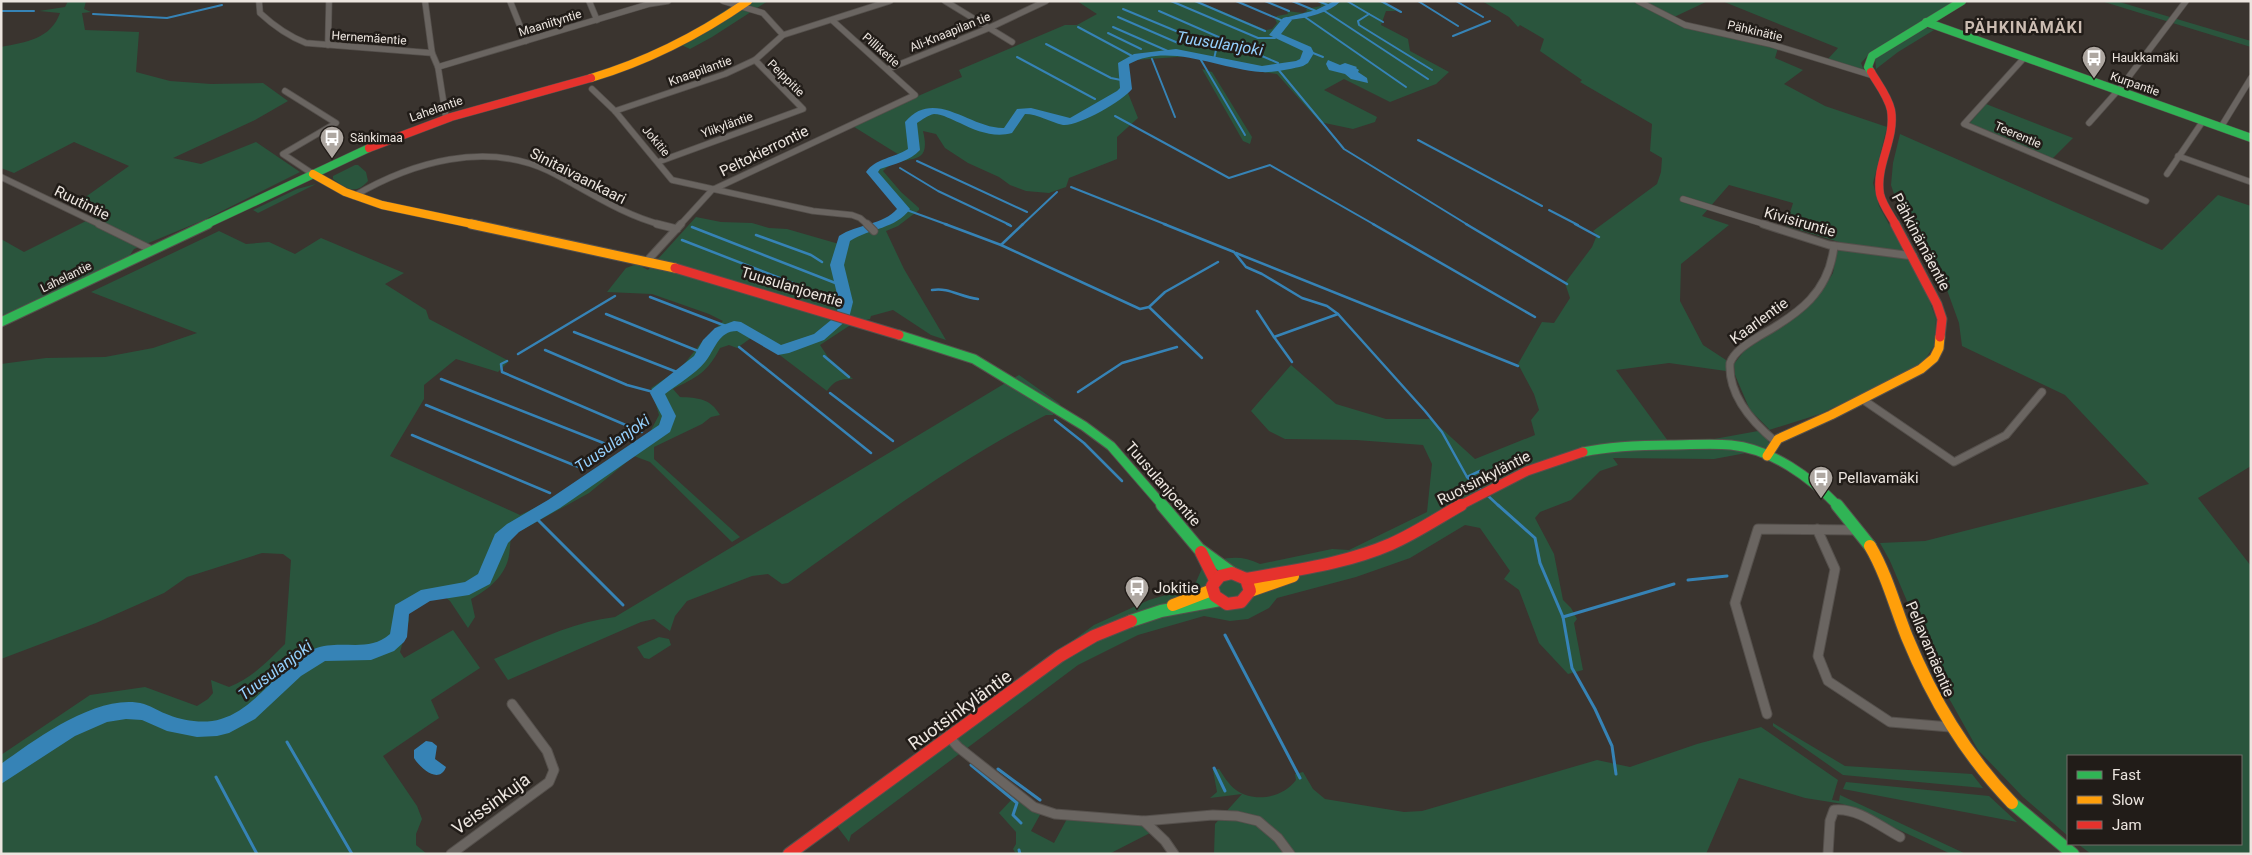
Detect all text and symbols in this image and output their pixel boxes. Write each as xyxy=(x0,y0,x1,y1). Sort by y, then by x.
street label: Maaniityntie xyxy=(517,7,583,39)
street label: Ali-Knaapilan tie xyxy=(908,9,992,55)
street label: Pähkinätie xyxy=(1726,18,1784,44)
district label: PÄHKINÄMÄKI xyxy=(1965,18,2083,37)
water label: Tuusulanjoki xyxy=(1175,27,1265,60)
street label: Hernemäentie xyxy=(331,28,407,48)
street label: Pilliketie xyxy=(860,30,902,70)
bus stop icon: Haukkamäki xyxy=(2081,45,2107,79)
place label: Haukkamäki xyxy=(2112,51,2179,65)
street label: Knaapilantie xyxy=(667,53,733,89)
street label: Peippitie xyxy=(765,57,807,99)
street label: Kurpantie xyxy=(2109,69,2161,99)
street label: Lahelantie xyxy=(408,93,464,125)
street label: Ylikyläntie xyxy=(699,109,755,141)
street label: Teerentie xyxy=(1992,119,2044,151)
street label: Peltokierrontie xyxy=(717,122,812,180)
street label: Jokitie xyxy=(639,123,673,159)
bus stop icon: Sänkimaa xyxy=(319,125,345,159)
place label: Sänkimaa xyxy=(350,131,403,145)
street label: Sinitaivaankaari xyxy=(527,144,629,208)
street label: Ruutintie xyxy=(51,182,113,224)
street label: Pähkinämäentie xyxy=(1888,190,1954,294)
street label: Kivisiruntie xyxy=(1762,203,1838,241)
street label: Lahelantie xyxy=(38,259,94,295)
street label: Tuusulanjoentie xyxy=(739,263,845,311)
street label: Kaarlentie xyxy=(1727,294,1792,348)
water label: Tuusulanjoki xyxy=(571,410,654,476)
street label: Tuusulanjoentie xyxy=(1122,438,1205,530)
street label: Ruotsinkyläntie xyxy=(1434,447,1534,509)
bus stop icon: Pellavamäki xyxy=(1808,465,1834,499)
place label: Pellavamäki xyxy=(1838,469,1919,487)
bus stop icon: Jokitie xyxy=(1124,575,1150,609)
place label: Jokitie xyxy=(1154,579,1199,597)
street label: Pellavamäentie xyxy=(1902,599,1958,700)
water label: Tuusulanjoki xyxy=(235,636,316,704)
street label: Ruotsinkyläntie xyxy=(904,665,1015,754)
legend xyxy=(2067,755,2242,845)
text: Fast xyxy=(2112,766,2141,784)
street label: Veissinkuja xyxy=(448,768,534,839)
text: Slow xyxy=(2112,791,2144,809)
text: Jam xyxy=(2112,816,2142,834)

